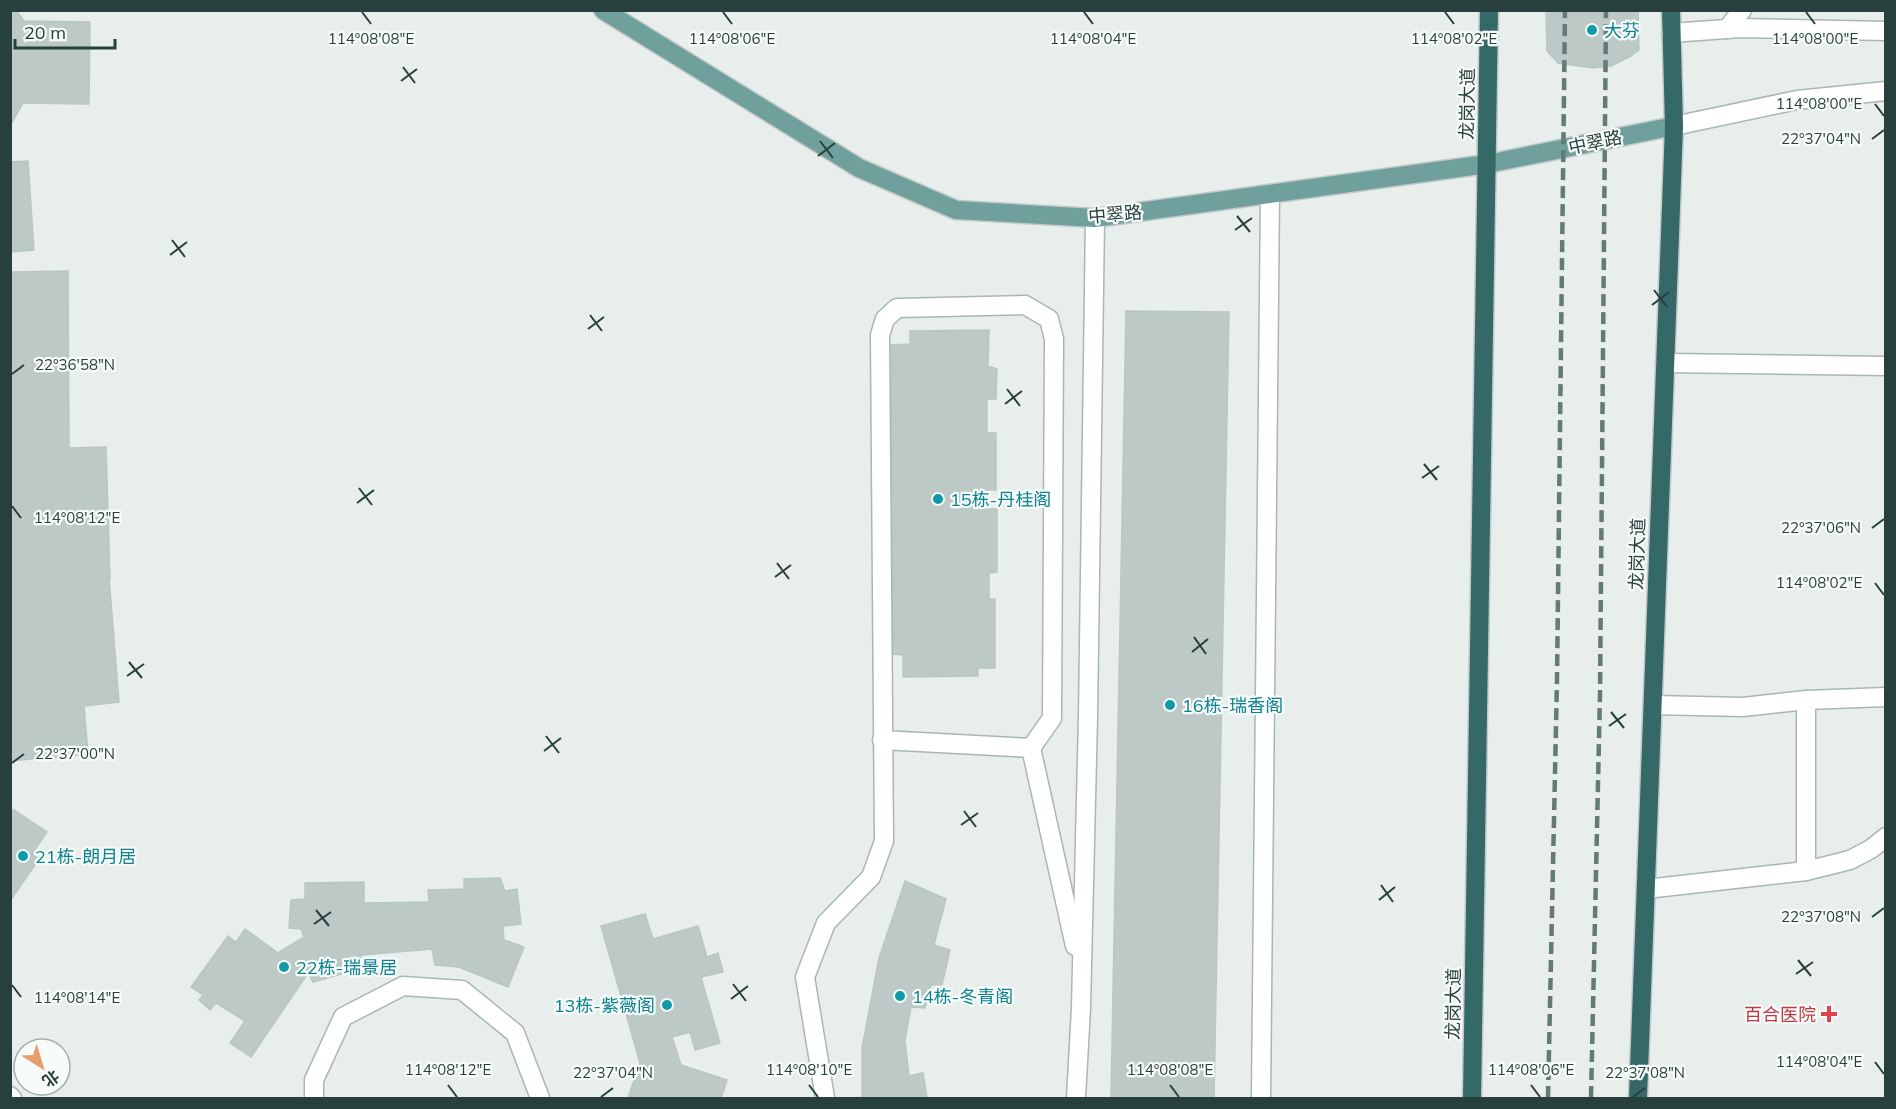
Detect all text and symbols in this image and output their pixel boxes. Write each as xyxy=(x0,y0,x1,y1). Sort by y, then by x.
scale bar xyxy=(15,12,116,50)
place label: 大芬 xyxy=(1604,19,1640,42)
text: 20 m xyxy=(24,21,66,44)
marker: 大芬 xyxy=(1585,23,1599,37)
text: 114°08'08"E xyxy=(328,29,414,48)
text: 114°08'06"E xyxy=(689,29,775,48)
text: 114°08'04"E xyxy=(1050,29,1136,48)
text: 114°08'02"E xyxy=(1411,29,1497,48)
text: 114°08'00"E xyxy=(1772,29,1858,48)
street label: 龙岗大道 xyxy=(1455,68,1479,140)
text: 114°08'00"E xyxy=(1776,94,1862,113)
street label: 中翠路 xyxy=(1566,125,1624,159)
text: 22°37'04"N xyxy=(1781,129,1861,148)
street label: 中翠路 xyxy=(1087,200,1143,228)
text: 22°36'58"N xyxy=(35,355,115,374)
place label: 15栋-丹桂阁 xyxy=(950,488,1051,511)
marker: 15栋-丹桂阁 xyxy=(931,492,945,506)
text: 114°08'12"E xyxy=(34,508,120,527)
street label: 龙岗大道 xyxy=(1624,518,1650,590)
text: 22°37'06"N xyxy=(1781,518,1861,537)
text: 114°08'02"E xyxy=(1776,573,1862,592)
place label: 16栋-瑞香阁 xyxy=(1182,694,1283,717)
marker: 16栋-瑞香阁 xyxy=(1163,698,1177,712)
text: 22°37'00"N xyxy=(35,744,115,763)
place label: 21栋-朗月居 xyxy=(35,845,136,868)
marker: 21栋-朗月居 xyxy=(16,849,30,863)
text: 22°37'08"N xyxy=(1781,907,1861,926)
place label: 22栋-瑞景居 xyxy=(296,956,397,979)
marker: 22栋-瑞景居 xyxy=(277,960,291,974)
street label: 龙岗大道 xyxy=(1441,968,1465,1040)
place label: 14栋-冬青阁 xyxy=(912,985,1013,1008)
text: 114°08'14"E xyxy=(34,988,120,1007)
marker: 14栋-冬青阁 xyxy=(893,989,907,1003)
place label: 13栋-紫薇阁 xyxy=(554,994,655,1017)
marker: 13栋-紫薇阁 xyxy=(660,998,674,1012)
place label: 百合医院 xyxy=(1744,1003,1816,1026)
marker: 百合医院 xyxy=(1820,1005,1838,1023)
north arrow xyxy=(12,1037,72,1097)
text: 114°08'04"E xyxy=(1776,1052,1862,1071)
text: 114°08'12"E xyxy=(405,1060,491,1079)
text: 114°08'10"E xyxy=(766,1060,852,1079)
text: 114°08'08"E xyxy=(1127,1060,1213,1079)
text: 114°08'06"E xyxy=(1488,1060,1574,1079)
text: 22°37'04"N xyxy=(573,1063,653,1082)
text: 22°37'08"N xyxy=(1605,1063,1685,1082)
text: 北 xyxy=(39,1066,63,1092)

